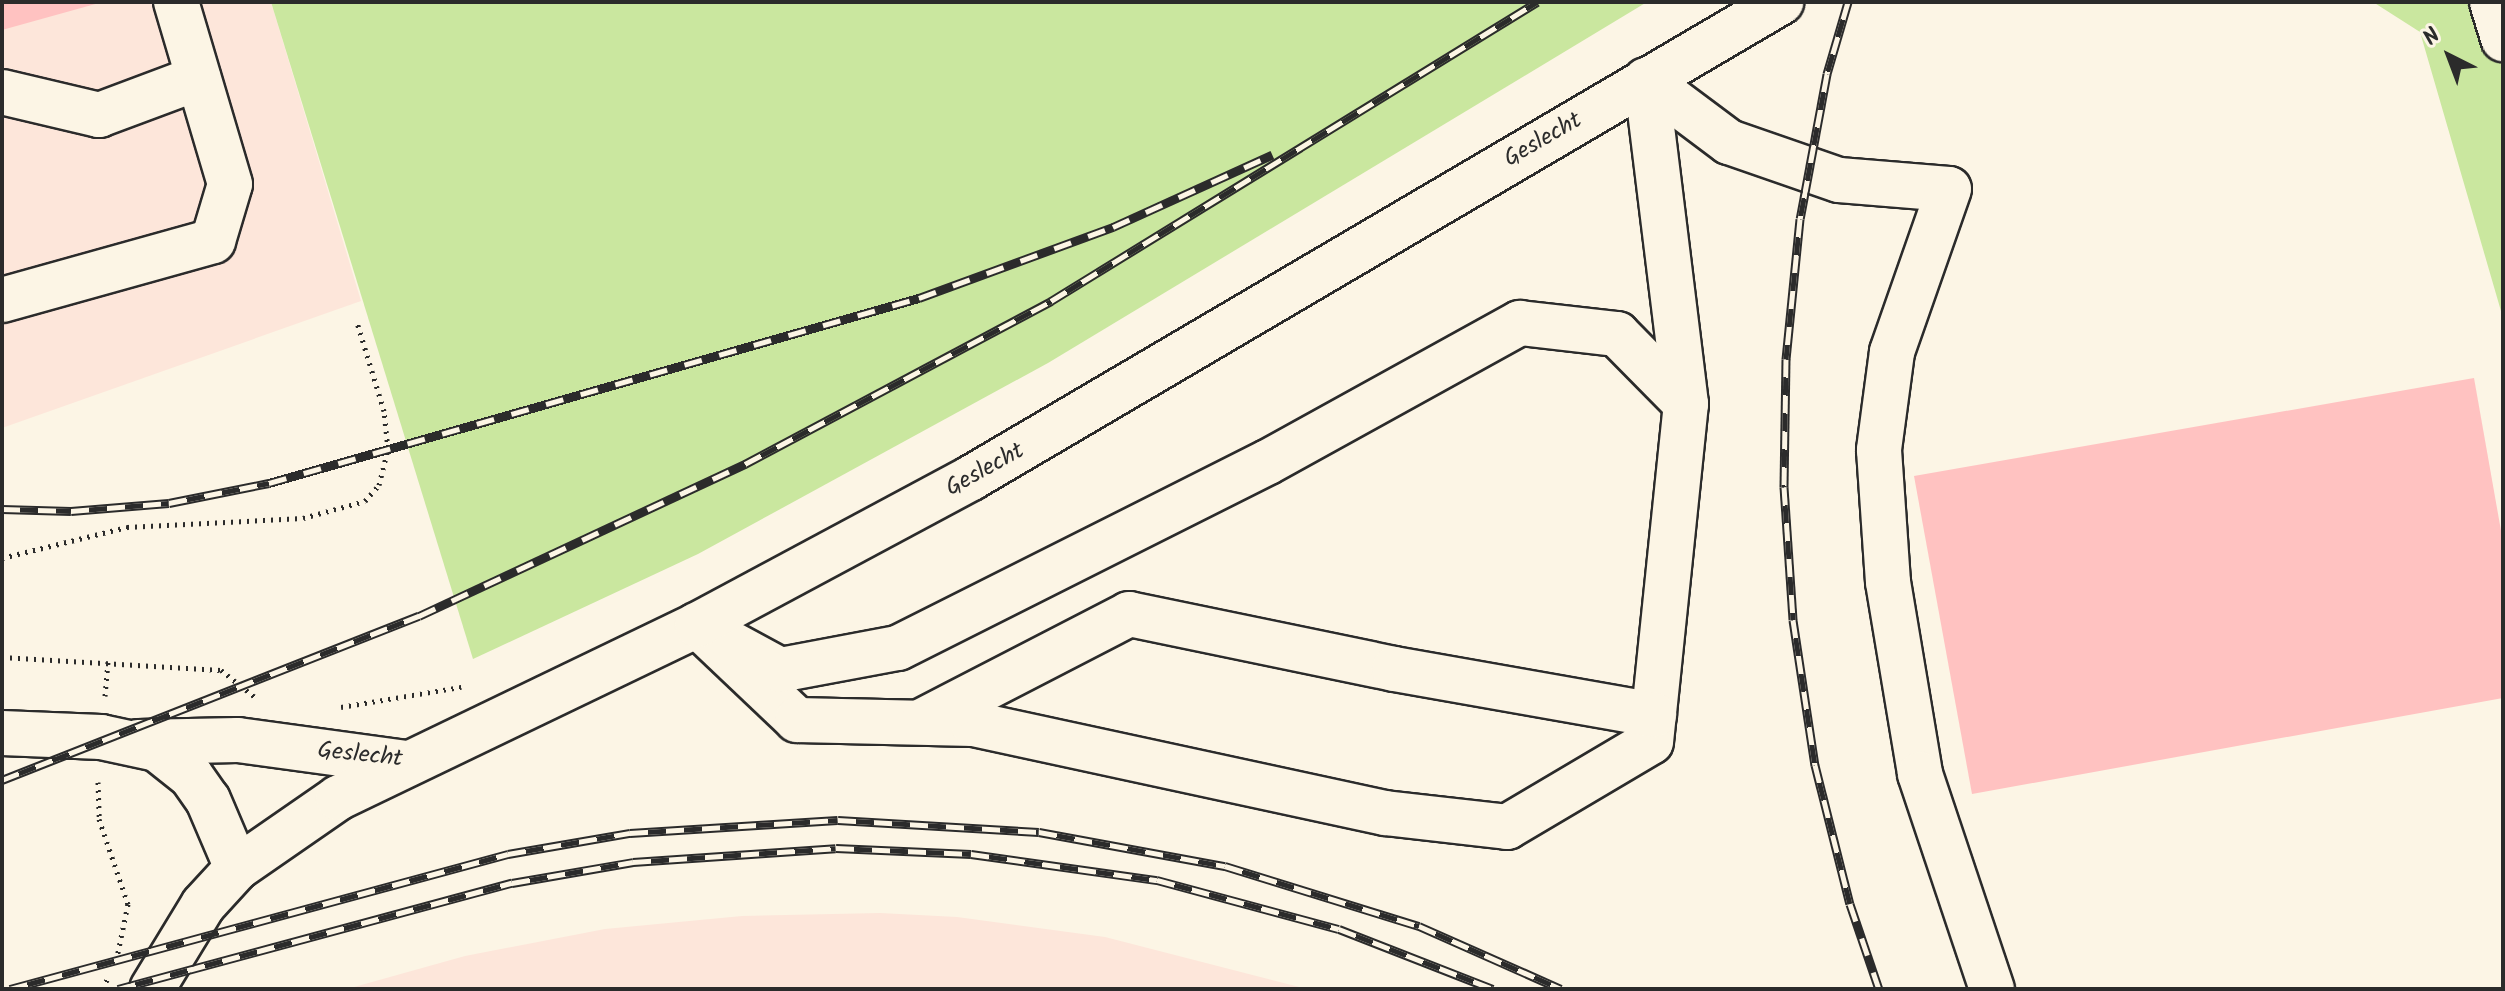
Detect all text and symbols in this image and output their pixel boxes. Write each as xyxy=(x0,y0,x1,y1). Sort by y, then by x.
north arrow xyxy=(2409,16,2489,96)
text: N xyxy=(2416,20,2449,55)
street label: Geslecht xyxy=(1499,106,1587,174)
street label: Geslecht xyxy=(941,437,1029,503)
street label: Geslecht xyxy=(316,736,404,774)

